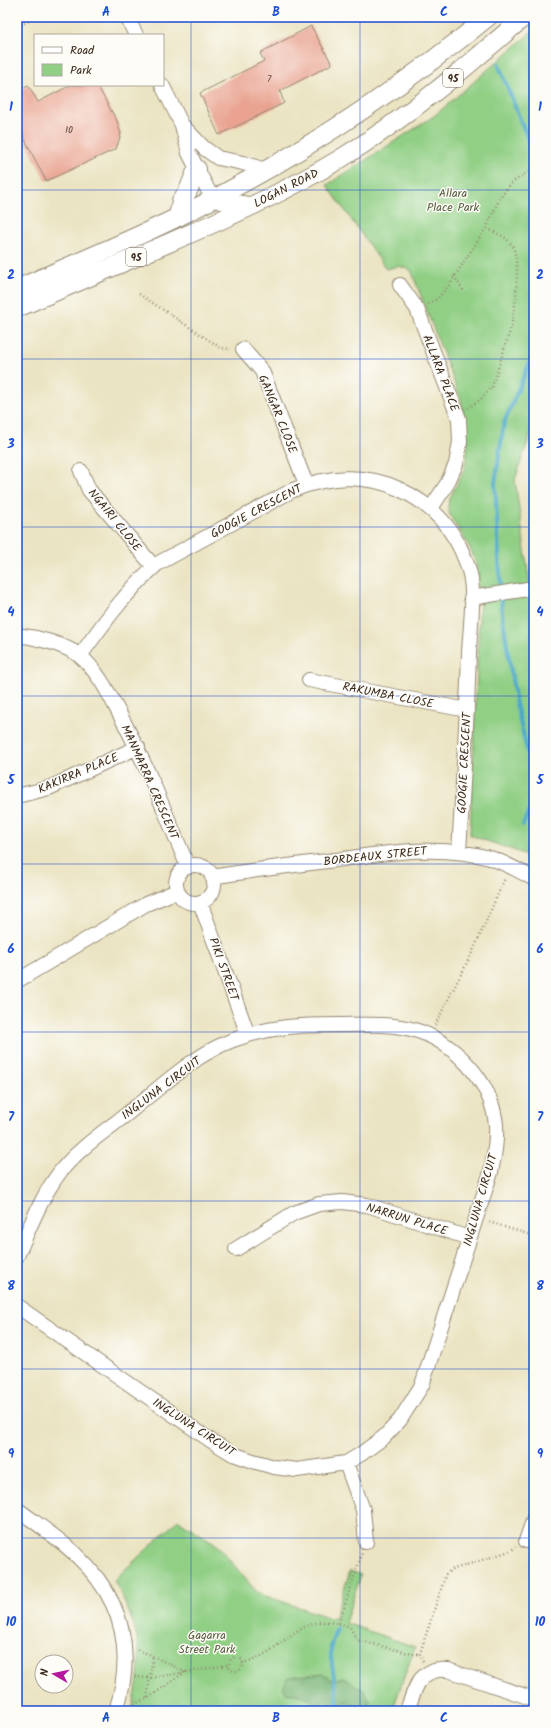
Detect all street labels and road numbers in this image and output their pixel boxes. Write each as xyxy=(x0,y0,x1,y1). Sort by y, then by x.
road number: 95 xyxy=(443,69,463,87)
street label: LOGAN ROAD xyxy=(250,164,322,213)
road number: 95 xyxy=(126,248,146,266)
street label: ALLARA PLACE xyxy=(417,332,464,415)
street label: GANGAR CLOSE xyxy=(253,372,302,457)
street label: GOOGIE CRESCENT xyxy=(207,479,307,544)
street label: NGAIRI CLOSE xyxy=(83,485,147,557)
street label: RAKUMBA CLOSE xyxy=(341,677,436,714)
street label: GOOGIE CRESCENT xyxy=(452,710,477,814)
street label: MANMARRA CRESCENT xyxy=(116,722,184,844)
street label: KAKIRRA PLACE xyxy=(35,748,122,799)
street label: BORDEAUX STREET xyxy=(322,841,429,871)
street label: PIKI STREET xyxy=(203,935,244,1005)
street label: INGLUNA CIRCUIT xyxy=(117,1051,206,1125)
street label: INGLUNA CIRCUIT xyxy=(458,1150,503,1249)
street label: NARRUN PLACE xyxy=(364,1198,451,1241)
street label: INGLUNA CIRCUIT xyxy=(148,1393,240,1462)

